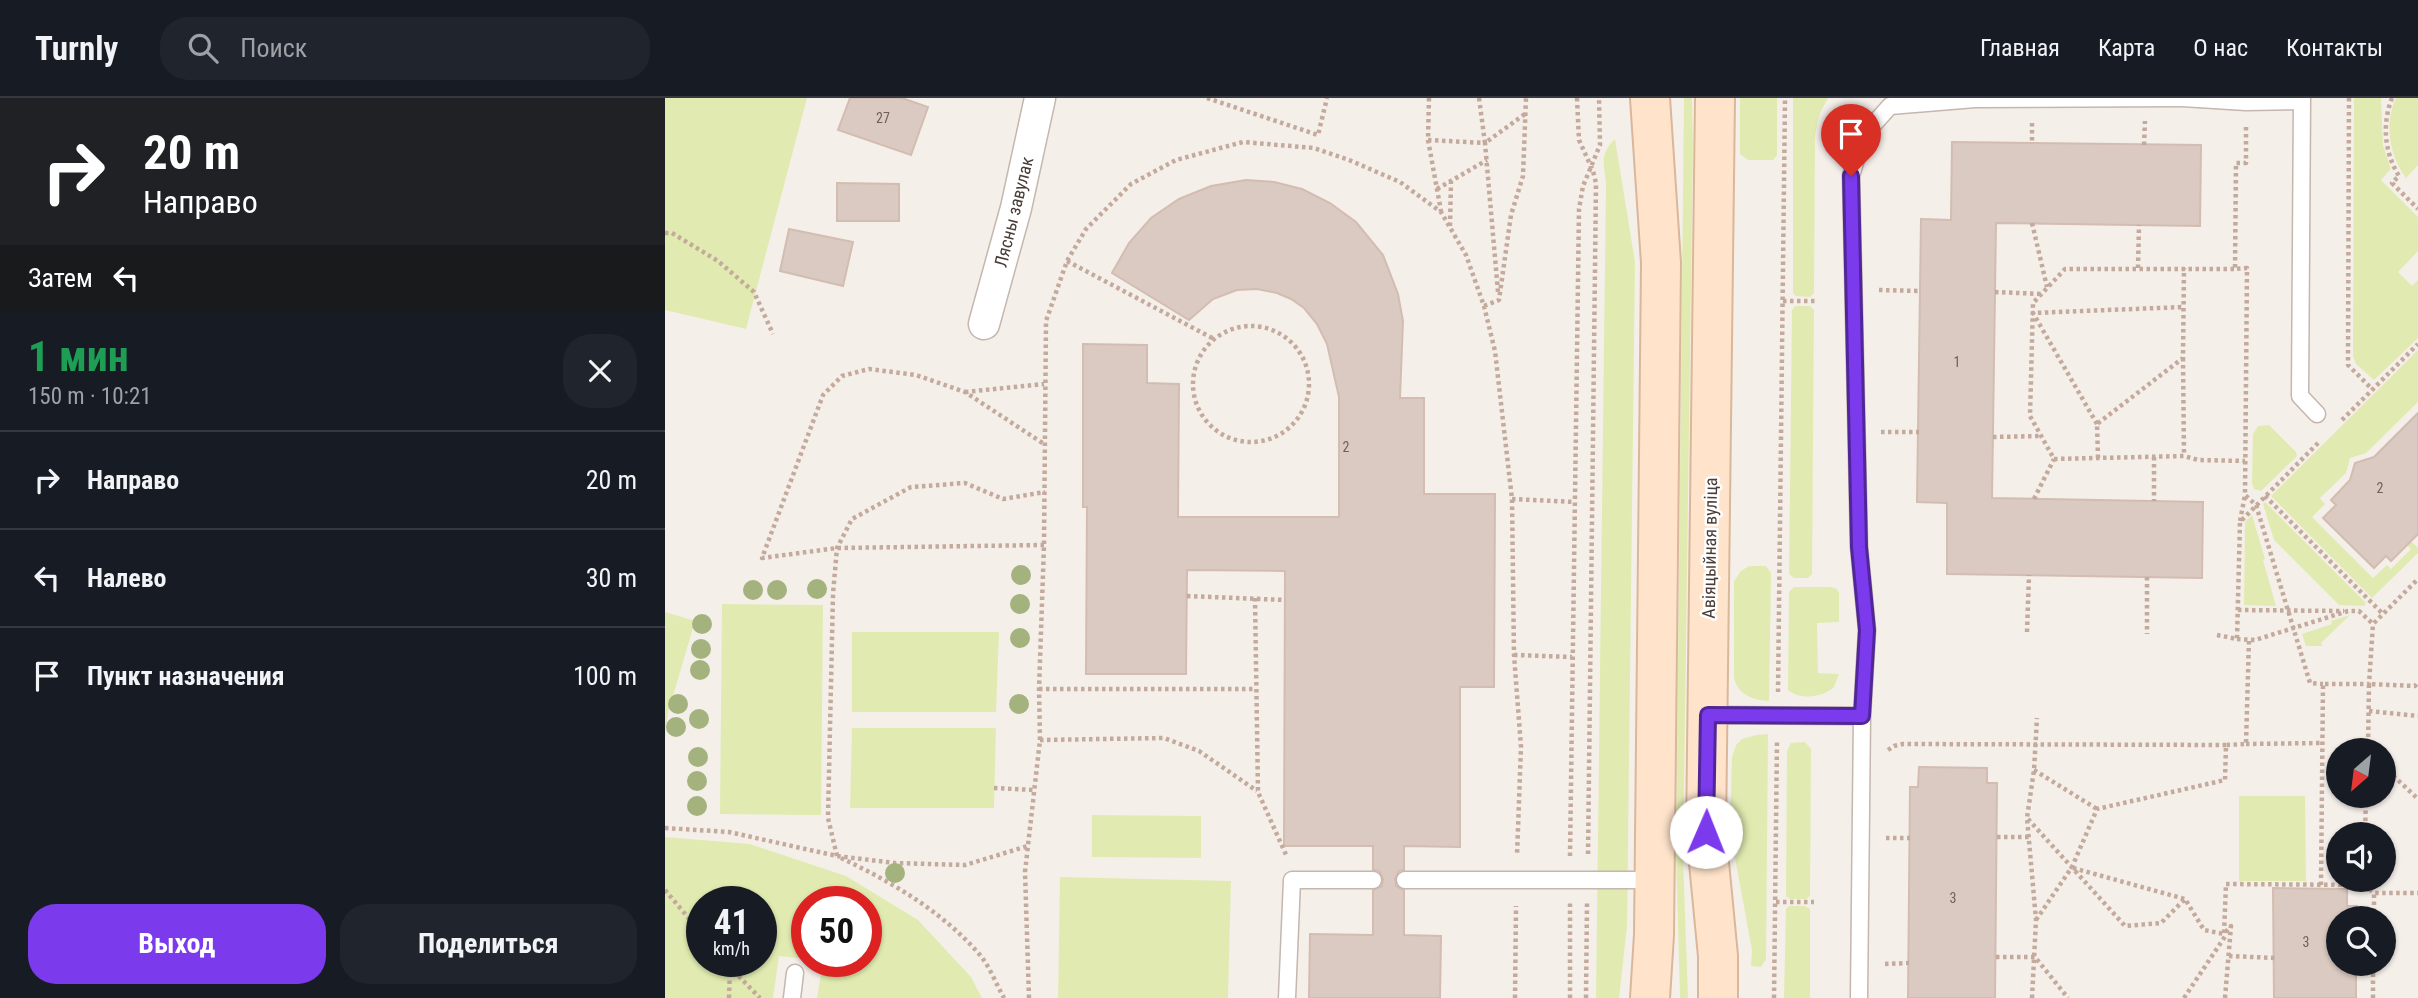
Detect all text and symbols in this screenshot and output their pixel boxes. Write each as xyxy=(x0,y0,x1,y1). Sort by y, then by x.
search box xyxy=(160,17,650,80)
text: Turnly xyxy=(35,29,118,68)
icon: search xyxy=(184,29,222,67)
text: Поиск xyxy=(240,33,307,63)
text: Главная xyxy=(1980,34,2060,62)
text: Карта xyxy=(2098,34,2155,62)
text: О нас xyxy=(2193,34,2248,62)
text: Контакты xyxy=(2286,34,2383,62)
pin xyxy=(1821,104,1881,176)
house number: 27 xyxy=(876,110,890,126)
icon: arrive xyxy=(1832,115,1870,153)
text: 20 m xyxy=(143,124,240,181)
icon: right xyxy=(28,126,119,217)
street label: Лясны завулак xyxy=(990,154,1037,269)
text: Направо xyxy=(143,183,258,221)
icon: left xyxy=(107,259,145,297)
text: Затем xyxy=(28,263,93,293)
text: 1 мин xyxy=(28,332,129,381)
button: close xyxy=(563,334,637,408)
house number: 1 xyxy=(1954,354,1960,370)
text: 150 m · 10:21 xyxy=(28,383,152,410)
house number: 2 xyxy=(1343,439,1350,455)
icon: right xyxy=(28,461,66,499)
text: Направо xyxy=(87,465,179,495)
text: 20 m xyxy=(586,465,637,495)
street label: Авіяцыйная вуліца xyxy=(1698,477,1721,619)
house number: 2 xyxy=(2377,480,2384,496)
icon: left xyxy=(28,559,66,597)
text: Налево xyxy=(87,563,167,593)
text: 30 m xyxy=(586,563,637,593)
icon: arrive xyxy=(28,657,66,695)
text: Пункт назначения xyxy=(87,661,285,691)
text: 100 m xyxy=(573,661,637,691)
north arrow xyxy=(2326,738,2396,808)
map controls xyxy=(2326,738,2396,976)
position arrow xyxy=(1669,795,1743,869)
button: sound xyxy=(2326,822,2396,892)
speed limit sign: 50 xyxy=(791,886,882,977)
house number: 3 xyxy=(1950,890,1956,906)
text: 41 xyxy=(714,902,749,943)
button: Выход xyxy=(28,904,326,984)
button: Поделиться xyxy=(340,904,637,984)
button: search xyxy=(2326,906,2396,976)
house number: 3 xyxy=(2303,934,2309,950)
text: km/h xyxy=(713,938,750,959)

